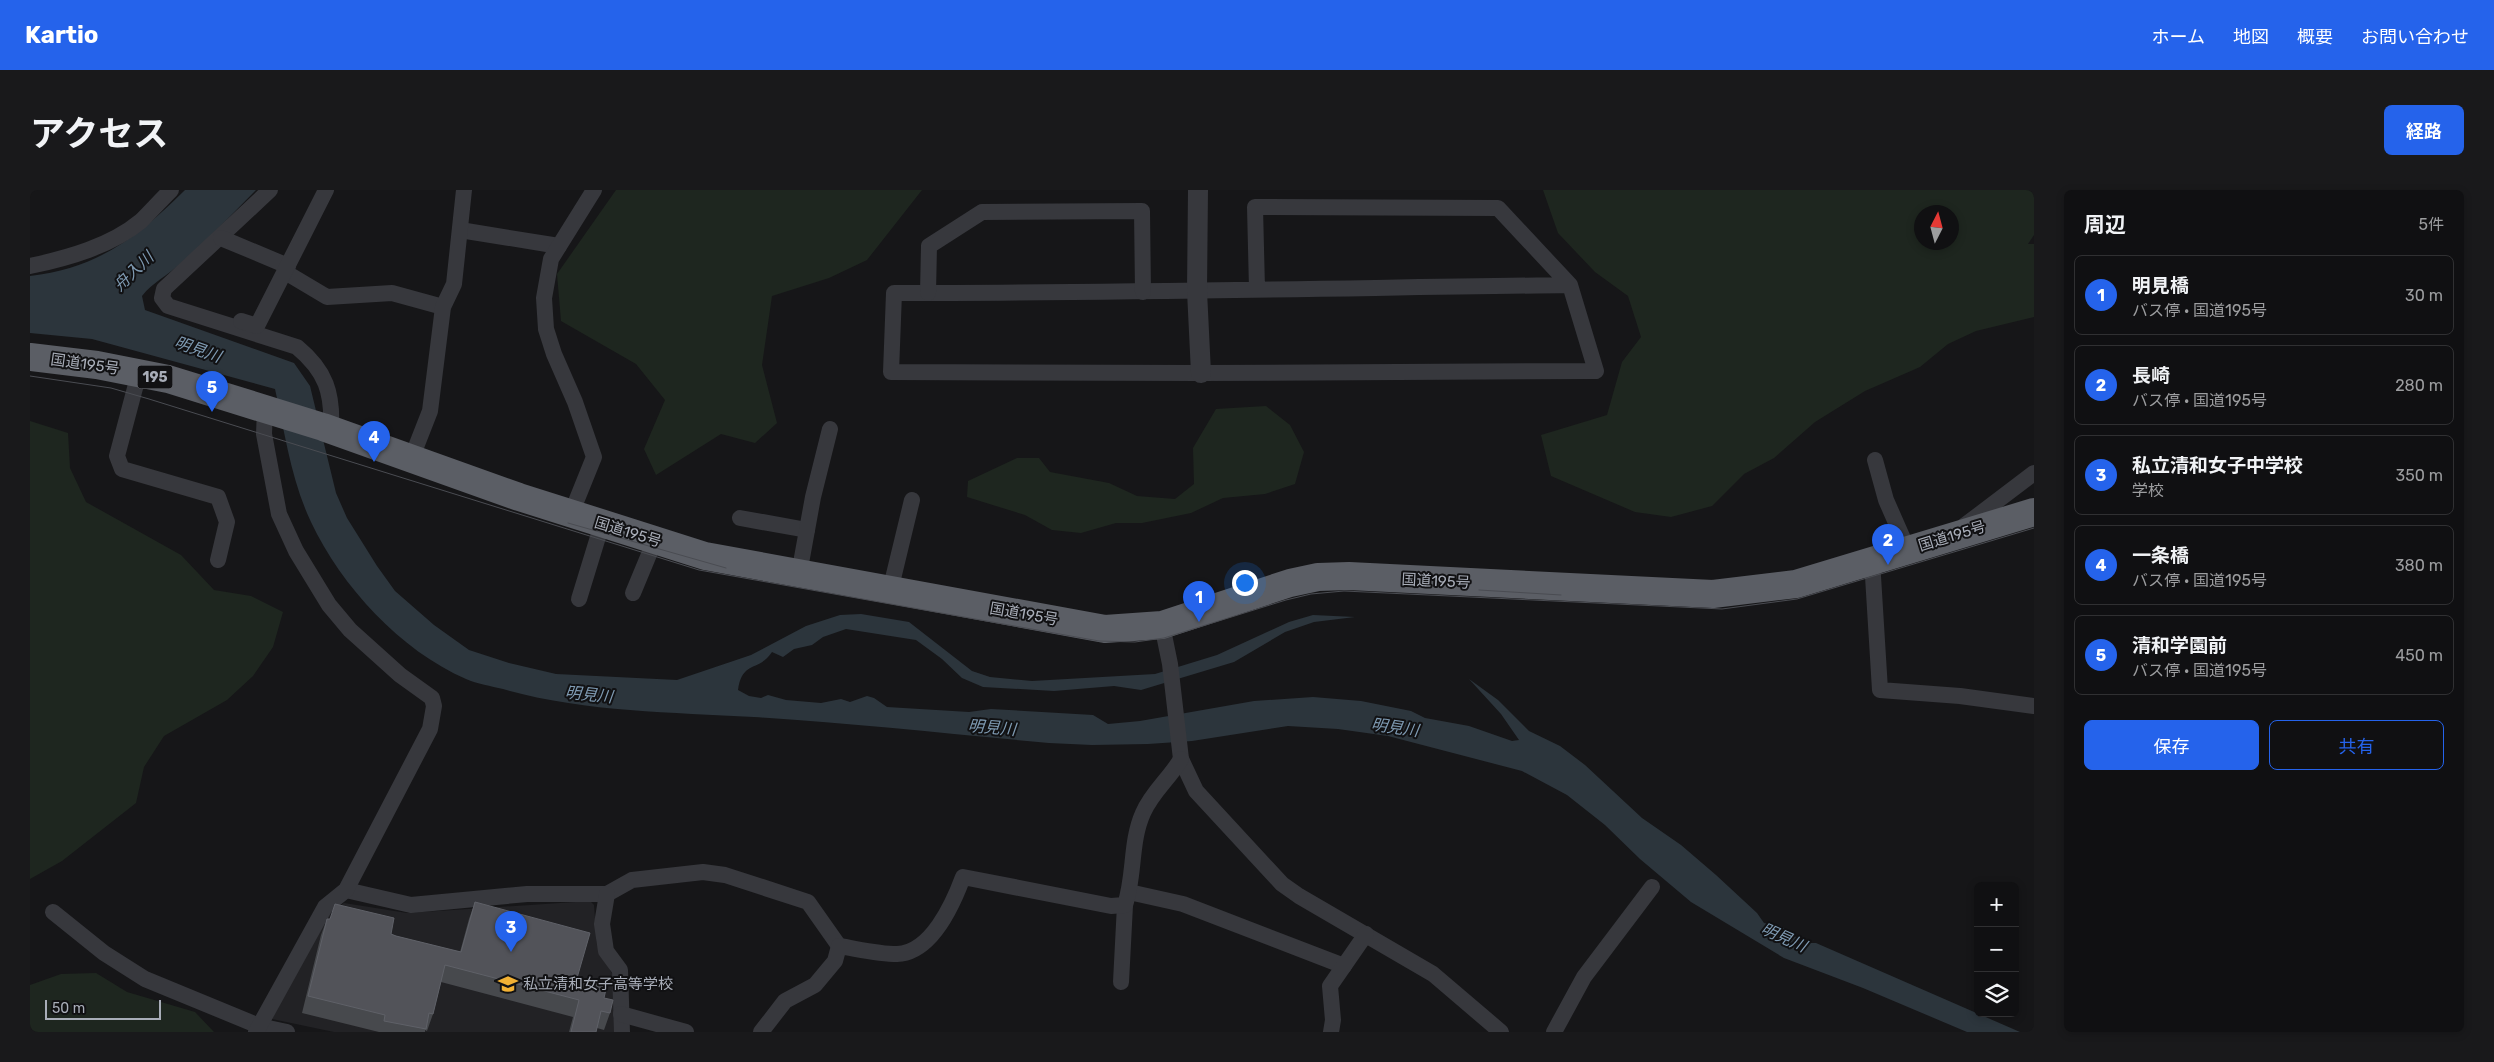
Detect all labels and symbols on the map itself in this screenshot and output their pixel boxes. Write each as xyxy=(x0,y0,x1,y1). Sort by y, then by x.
north arrow xyxy=(1914,205,1959,250)
water label: 舟入川 xyxy=(109,246,159,295)
water label: 明見川 xyxy=(172,333,226,367)
street label: 国道195号 xyxy=(49,350,121,378)
road number: 195 xyxy=(138,366,172,388)
pin: 5 xyxy=(196,371,228,412)
pin: 4 xyxy=(358,421,390,462)
street label: 国道195号 xyxy=(592,513,664,551)
street label: 国道195号 xyxy=(1916,517,1988,555)
pin: 2 xyxy=(1872,524,1904,565)
your location xyxy=(1232,570,1258,596)
street label: 国道195号 xyxy=(1401,570,1471,592)
pin: 1 xyxy=(1183,581,1215,622)
street label: 国道195号 xyxy=(988,599,1060,629)
water label: 明見川 xyxy=(564,683,616,707)
water label: 明見川 xyxy=(1370,715,1422,741)
water label: 明見川 xyxy=(967,716,1019,739)
pin: 3 xyxy=(495,911,527,952)
water label: 明見川 xyxy=(1758,919,1811,957)
school or university icon: 私立清和女子高等学校 xyxy=(497,973,519,995)
place label: 私立清和女子高等学校 xyxy=(523,975,673,993)
scale bar xyxy=(45,997,161,1020)

